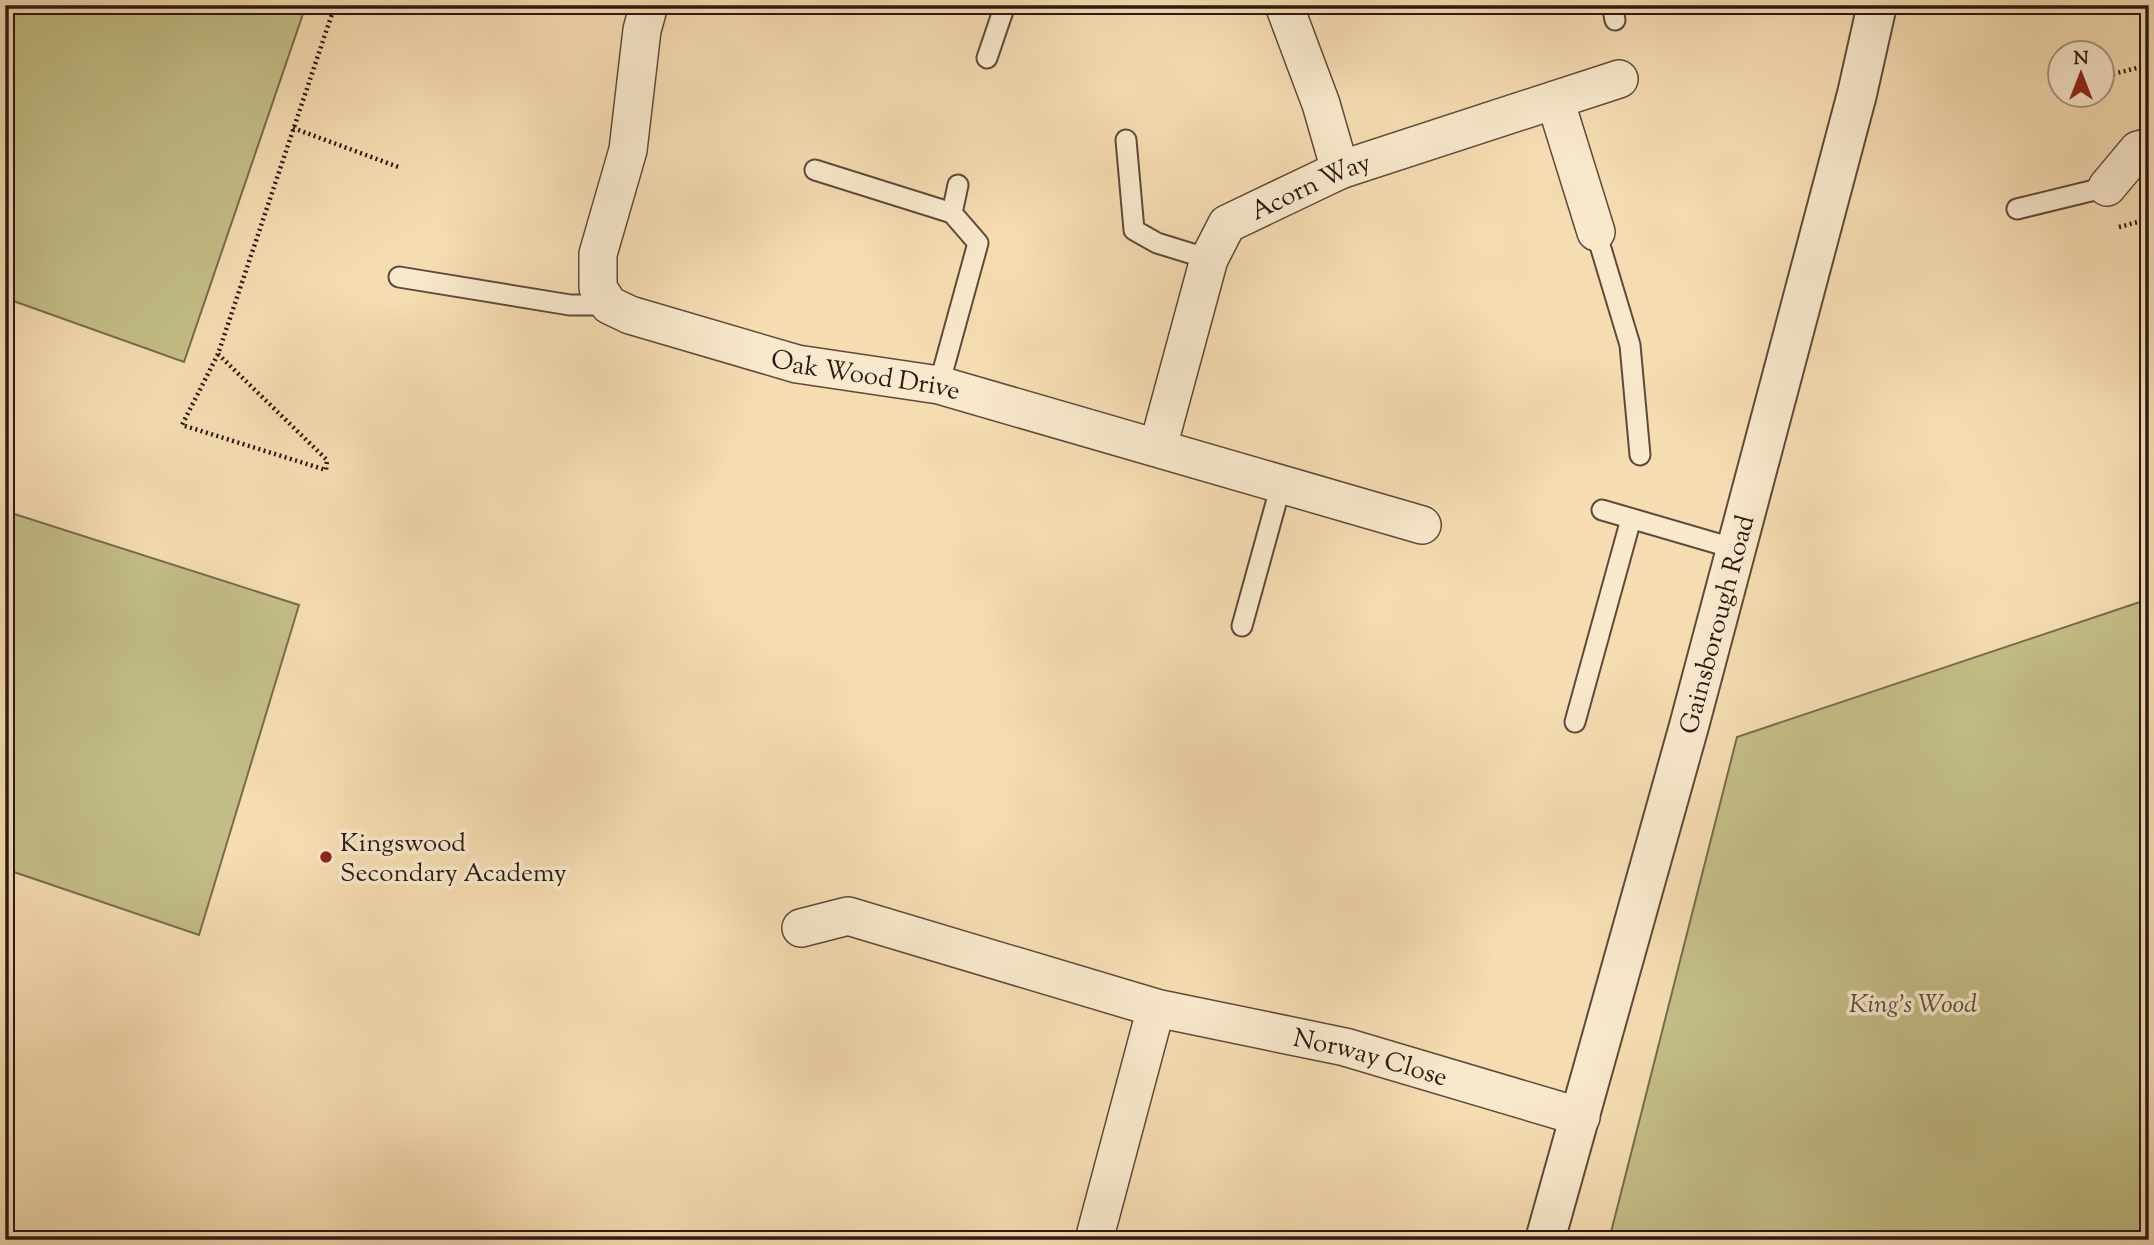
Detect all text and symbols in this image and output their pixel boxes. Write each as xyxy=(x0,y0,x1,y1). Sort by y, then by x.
north arrow xyxy=(2046,38,2116,108)
text: N xyxy=(2073,46,2089,73)
street label: Acorn Way xyxy=(1245,145,1376,231)
street label: Oak Wood Drive xyxy=(766,341,964,411)
street label: Gainsborough Road xyxy=(1672,511,1765,739)
place label: Kingswood Secondary Academy xyxy=(340,826,567,893)
marker: Kingswood Secondary Academy xyxy=(318,849,334,865)
park label: King's Wood xyxy=(1849,987,1977,1024)
street label: Norway Close xyxy=(1290,1021,1451,1097)

